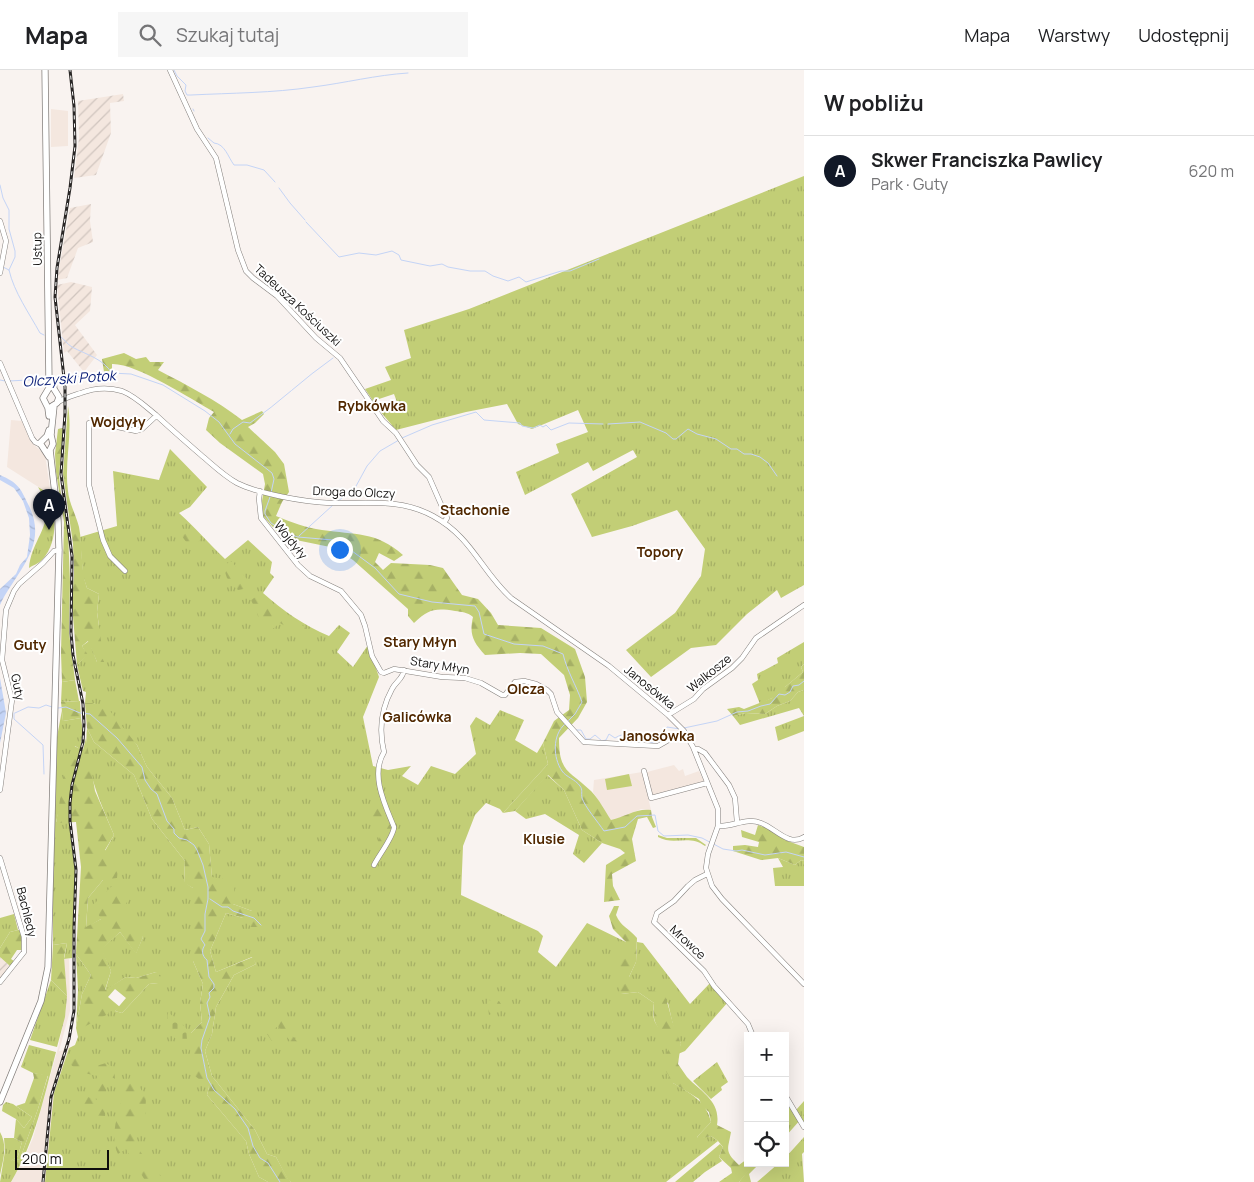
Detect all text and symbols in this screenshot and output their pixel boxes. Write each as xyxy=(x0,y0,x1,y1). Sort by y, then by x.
search box xyxy=(118,12,468,57)
text: Mapa xyxy=(25,18,88,51)
icon: search xyxy=(136,21,164,49)
text: Szukaj tutaj xyxy=(176,22,279,48)
text: Mapa xyxy=(964,23,1010,47)
text: Warstwy xyxy=(1038,23,1110,47)
text: Udostępnij xyxy=(1138,23,1229,47)
text: W pobliżu xyxy=(824,89,924,117)
text: Skwer Franciszka Pawlicy xyxy=(871,147,1102,173)
text: A xyxy=(835,160,845,182)
text: 620 m xyxy=(1188,160,1234,182)
text: Park · Guty xyxy=(871,173,948,195)
street label: Ustup xyxy=(28,232,46,266)
street label: Tadeusza Kościuszki xyxy=(251,260,345,350)
water label: Olczyski Potok xyxy=(22,365,118,391)
district label: Rybkówka xyxy=(338,396,406,415)
district label: Wojdyły xyxy=(90,412,146,431)
street label: Droga do Olczy xyxy=(312,482,396,502)
pin: A xyxy=(33,489,65,530)
district label: Stachonie xyxy=(440,500,510,519)
street label: Wojdyły xyxy=(270,517,312,563)
your location xyxy=(327,537,353,563)
district label: Topory xyxy=(637,542,683,561)
district label: Stary Młyn xyxy=(383,632,457,651)
district label: Guty xyxy=(14,635,47,654)
street label: Walkosze xyxy=(683,650,735,696)
street label: Stary Młyn xyxy=(409,652,471,678)
street label: Janosówka xyxy=(621,661,679,713)
street label: Guty xyxy=(7,672,29,702)
district label: Olcza xyxy=(507,679,545,698)
district label: Galicówka xyxy=(382,707,452,726)
district label: Janosówka xyxy=(620,726,694,745)
district label: Klusie xyxy=(523,829,565,848)
street label: Bachledy xyxy=(13,885,42,939)
street label: Mrowce xyxy=(666,921,710,963)
map controls xyxy=(744,1032,789,1167)
button: + xyxy=(744,1032,789,1077)
button: − xyxy=(744,1077,789,1122)
button: locate xyxy=(744,1122,789,1167)
scale bar xyxy=(15,1147,109,1170)
text: 200 m xyxy=(22,1149,62,1168)

